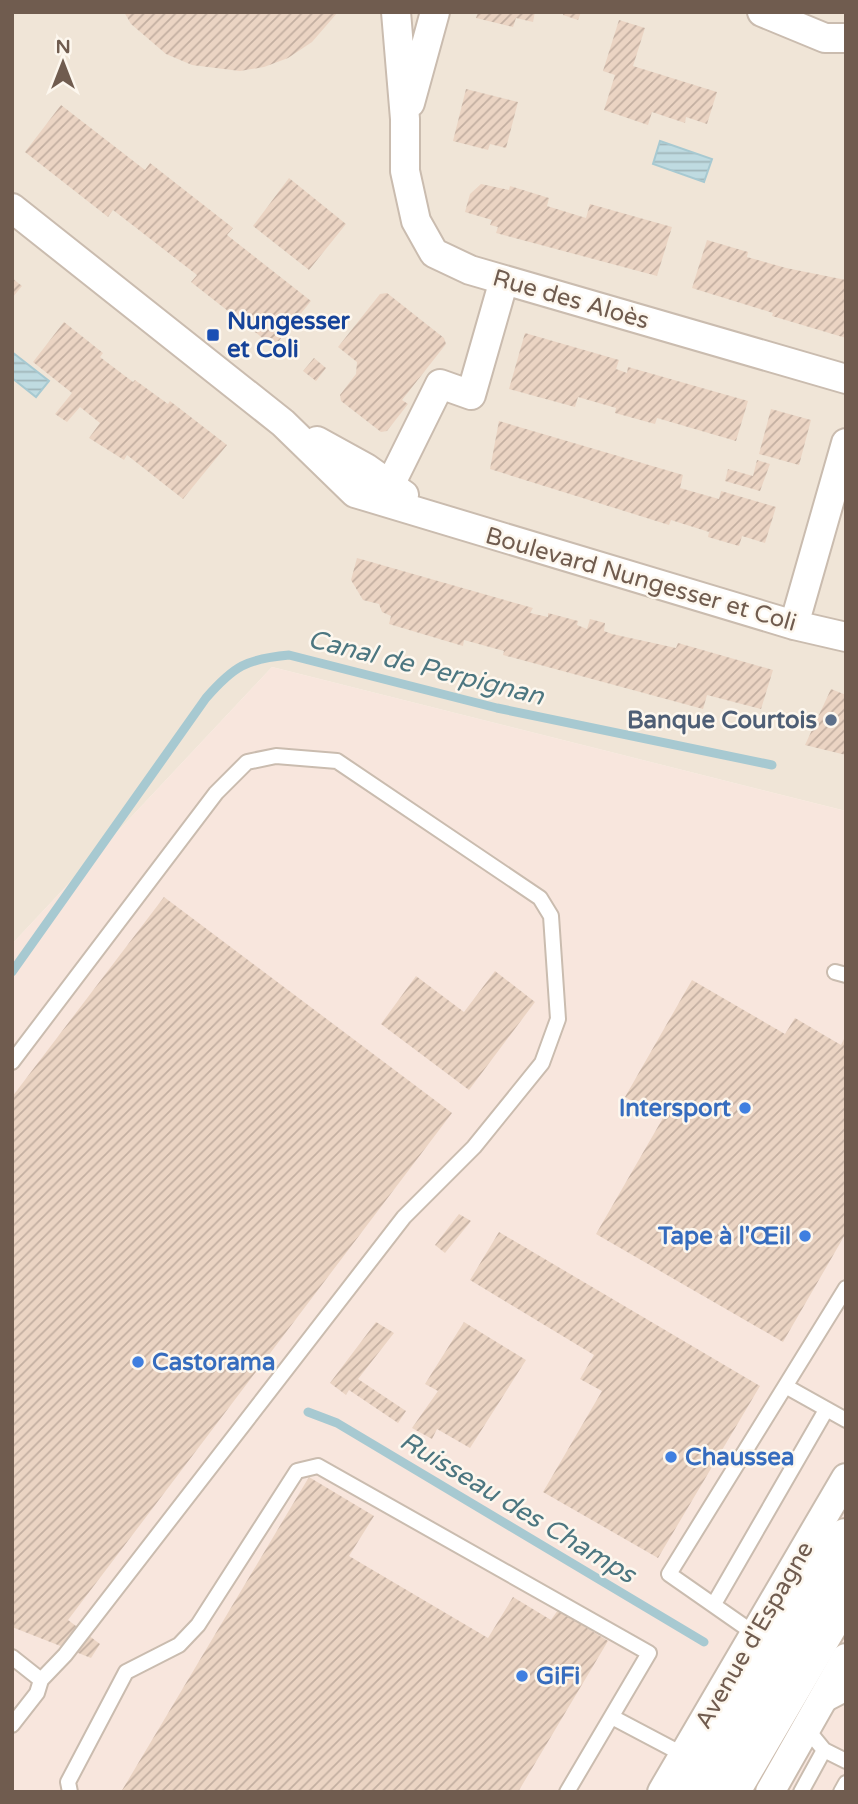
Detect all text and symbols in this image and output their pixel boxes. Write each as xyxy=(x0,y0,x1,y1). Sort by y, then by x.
north arrow xyxy=(28,28,98,98)
text: N xyxy=(55,36,71,58)
street label: Rue des Aloès xyxy=(489,263,652,336)
place label: Nungesser et Coli xyxy=(227,307,351,364)
marker: Nungesser et Coli xyxy=(205,327,221,343)
street label: Boulevard Nungesser et Coli xyxy=(482,521,800,638)
water label: Canal de Perpignan xyxy=(305,623,548,712)
place label: Banque Courtois xyxy=(627,706,817,735)
marker: Banque Courtois xyxy=(823,712,839,728)
place label: Intersport xyxy=(619,1094,732,1123)
marker: Intersport xyxy=(737,1100,753,1116)
place label: Tape à l'Œil xyxy=(657,1222,791,1251)
marker: Tape à l'Œil xyxy=(797,1228,813,1244)
place label: Castorama xyxy=(152,1348,275,1377)
marker: Castorama xyxy=(130,1354,146,1370)
water label: Ruisseau des Champs xyxy=(394,1425,642,1591)
place label: Chaussea xyxy=(685,1443,794,1472)
marker: Chaussea xyxy=(663,1449,679,1465)
street label: Avenue d'Espagne xyxy=(689,1537,820,1734)
place label: GiFi xyxy=(536,1662,580,1691)
marker: GiFi xyxy=(514,1668,530,1684)

